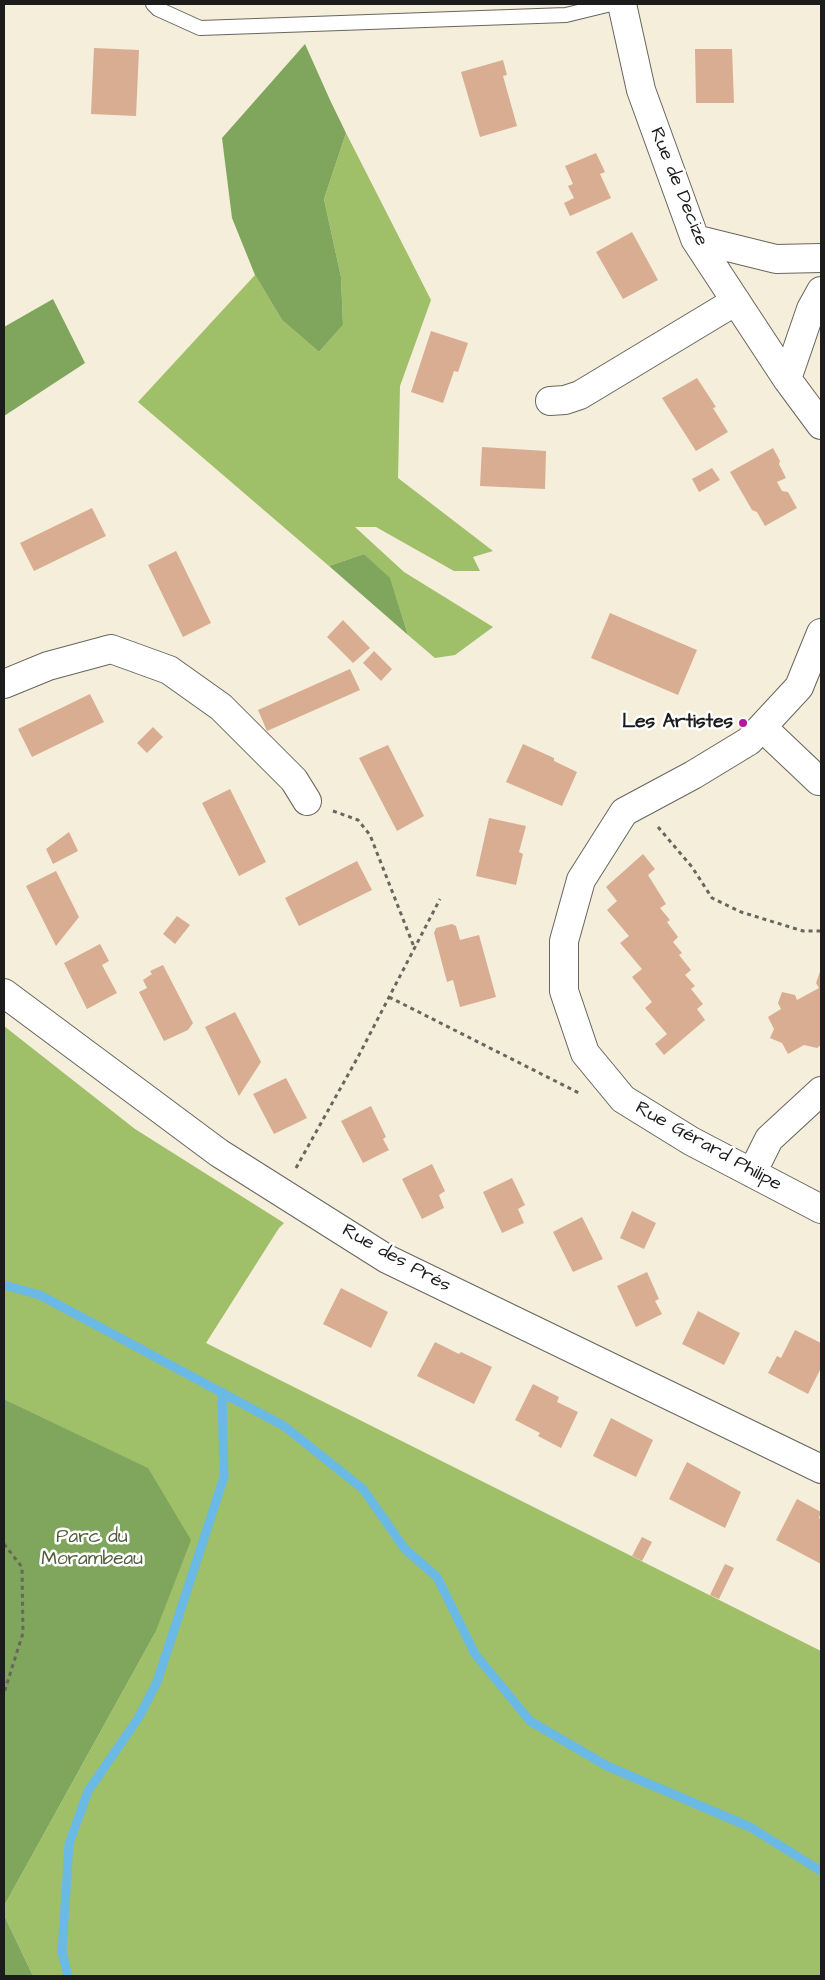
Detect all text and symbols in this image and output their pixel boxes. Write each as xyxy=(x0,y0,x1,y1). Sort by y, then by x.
street label: Rue de Decize xyxy=(644,124,712,250)
place label: Les Artistes xyxy=(622,712,733,734)
marker: Les Artistes xyxy=(737,717,749,729)
street label: Rue Gérard Philipe xyxy=(631,1097,785,1197)
street label: Rue des Prés xyxy=(338,1220,454,1298)
park label: Parc du Morambeau xyxy=(41,1527,143,1571)

